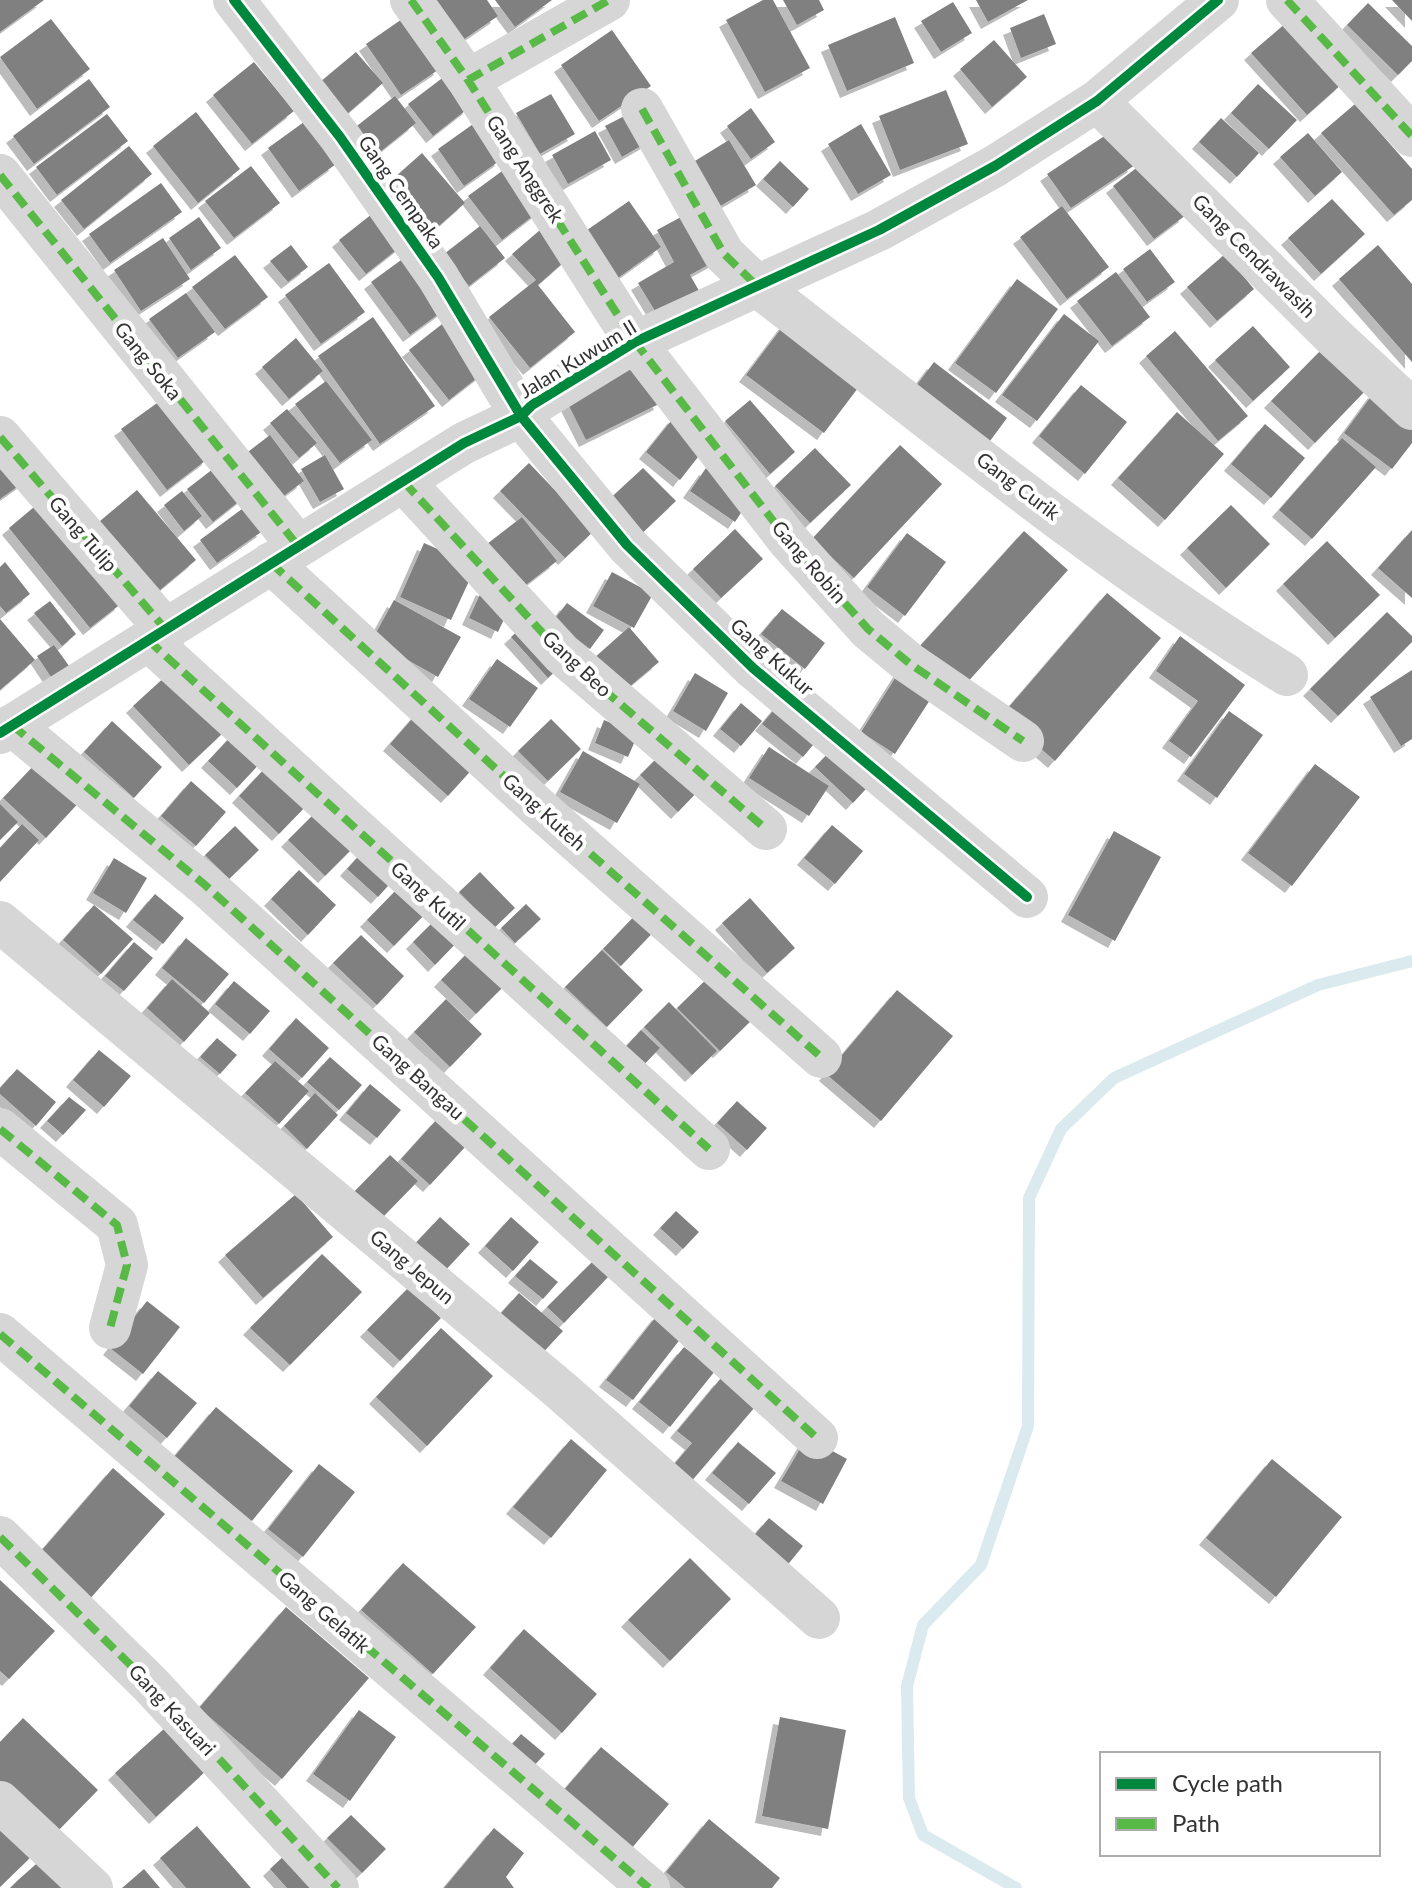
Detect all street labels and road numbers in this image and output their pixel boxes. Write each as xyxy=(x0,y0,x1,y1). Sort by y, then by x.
street label: Gang Anggrek xyxy=(482,110,570,227)
street label: Gang Cempaka xyxy=(354,130,450,253)
street label: Gang Cendrawasih xyxy=(1188,189,1321,322)
street label: Jalan Kuwum II xyxy=(515,314,640,403)
street label: Gang Soka xyxy=(110,317,187,404)
street label: Gang Curik xyxy=(972,446,1066,525)
street label: Gang Tulip xyxy=(44,491,123,576)
street label: Gang Robin xyxy=(767,515,852,608)
street label: Gang Kukur xyxy=(726,613,820,700)
street label: Gang Beo xyxy=(538,625,617,701)
street label: Gang Kuteh xyxy=(498,768,591,855)
street label: Gang Kutil xyxy=(386,856,471,935)
street label: Gang Bangau xyxy=(367,1028,470,1124)
street label: Gang Jepun xyxy=(366,1224,460,1308)
street label: Gang Gelatik xyxy=(274,1565,376,1658)
street label: Gang Kasuari xyxy=(124,1659,221,1760)

